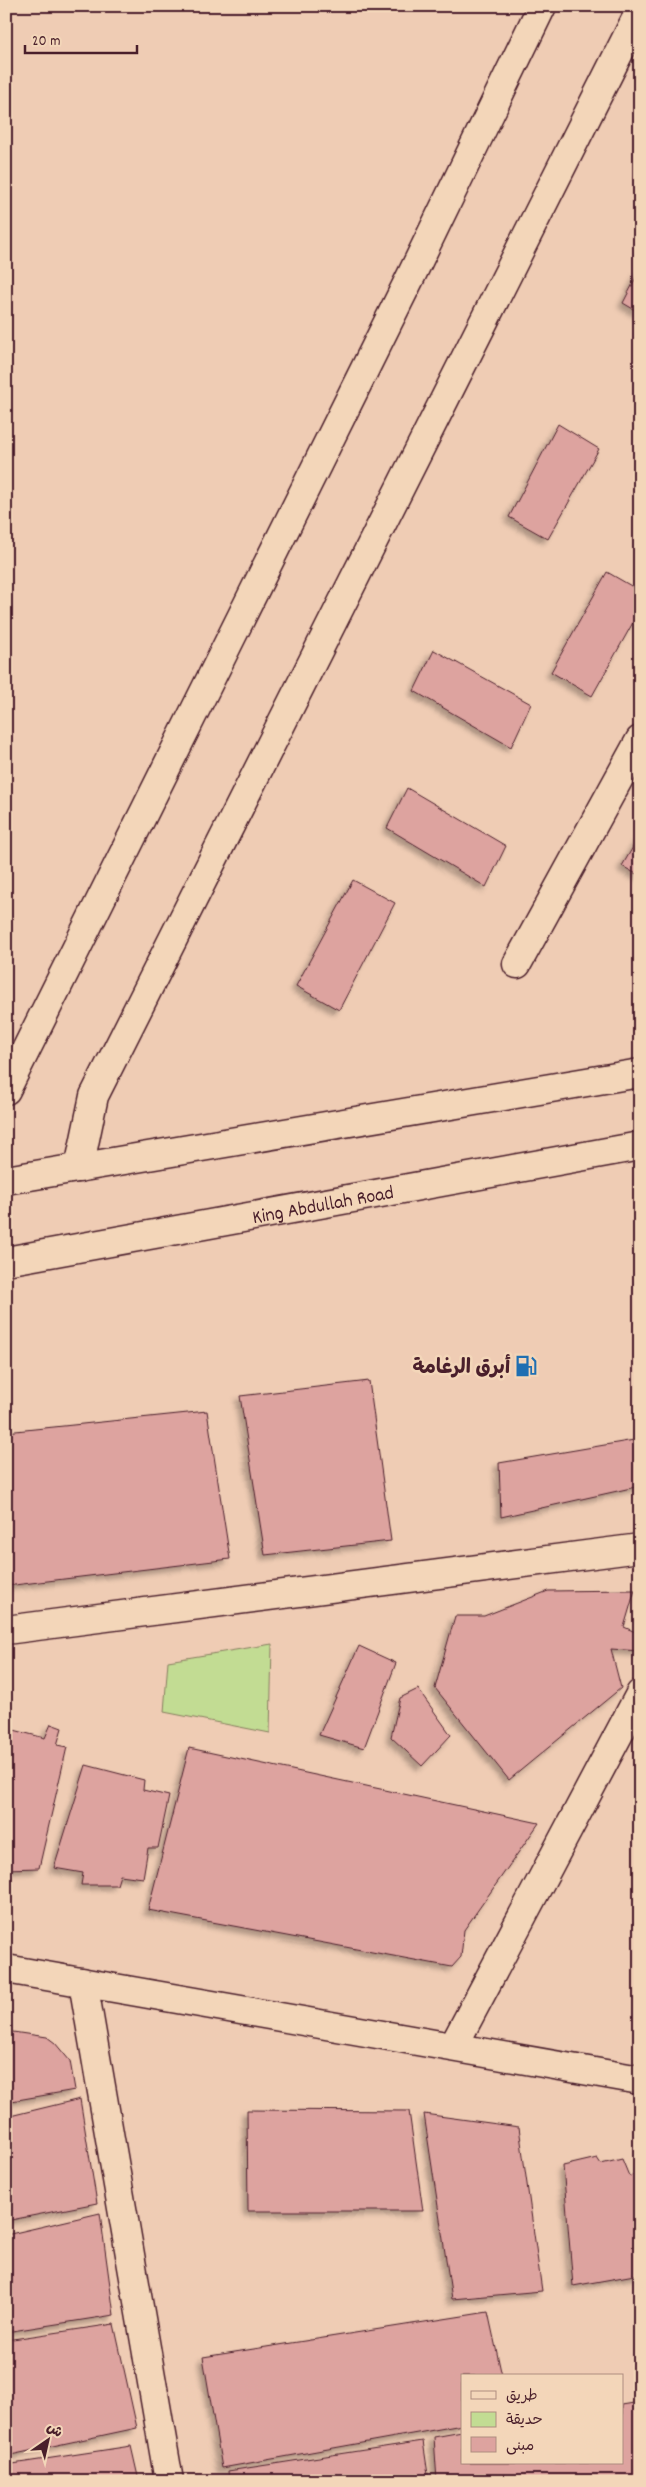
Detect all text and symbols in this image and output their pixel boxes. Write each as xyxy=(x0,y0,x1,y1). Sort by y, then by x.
scale bar xyxy=(25,22,138,54)
text: 20 m xyxy=(32,31,60,53)
street label: King Abdullah Road xyxy=(250,1180,396,1233)
fuel station icon: أبرق الرغامة xyxy=(513,1353,539,1379)
place label: أبرق الرغامة xyxy=(413,1354,511,1383)
legend xyxy=(461,2374,624,2464)
text: طريق xyxy=(506,2386,538,2408)
text: حديقة xyxy=(506,2410,543,2432)
north arrow xyxy=(22,2414,72,2464)
text: ش xyxy=(42,2418,66,2443)
text: مبنى xyxy=(506,2436,534,2458)

